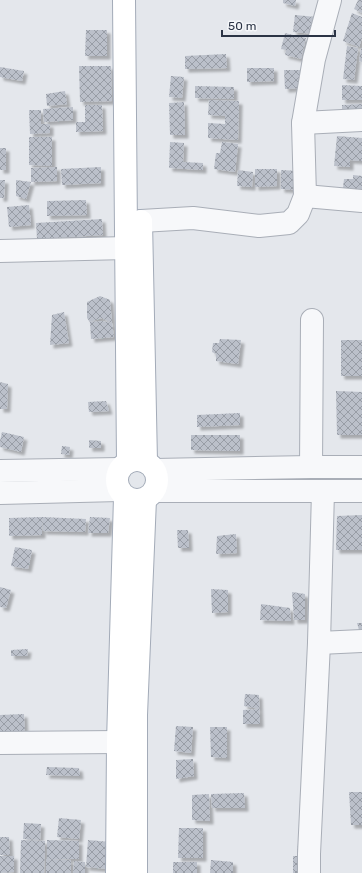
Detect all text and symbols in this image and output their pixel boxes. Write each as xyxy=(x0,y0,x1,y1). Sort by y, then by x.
scale bar xyxy=(222,12,335,38)
text: 50 m xyxy=(228,19,256,33)

